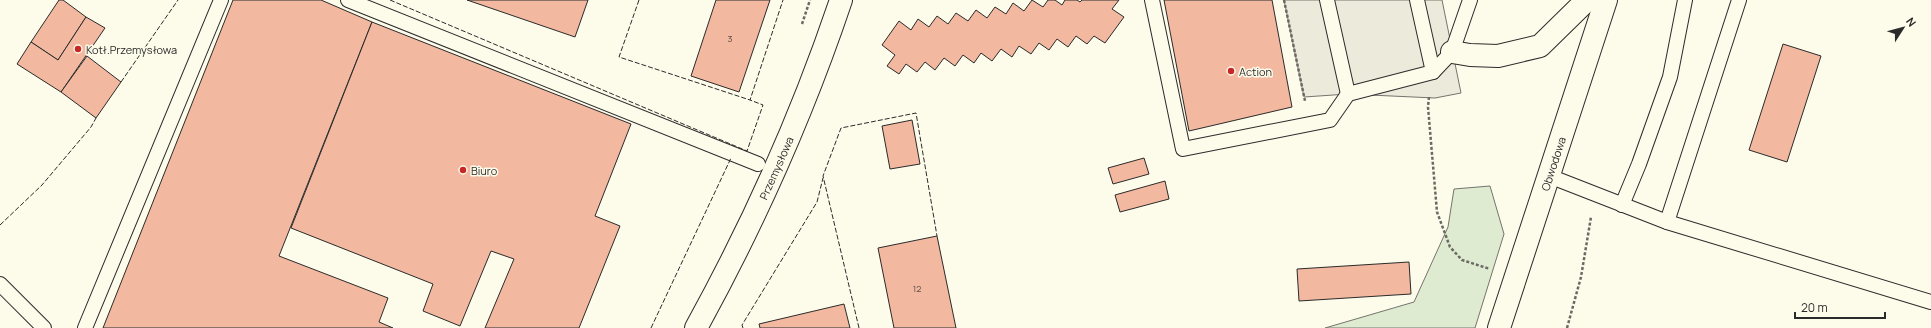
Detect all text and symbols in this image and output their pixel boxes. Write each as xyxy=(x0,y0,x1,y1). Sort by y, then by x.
north arrow xyxy=(1883,8,1923,48)
text: N xyxy=(1903,14,1920,30)
house number: 3 xyxy=(728,32,733,45)
place label: Kotł.Przemysłowa xyxy=(86,42,177,57)
marker: Kotł.Przemysłowa xyxy=(73,44,83,54)
place label: Action xyxy=(1239,64,1272,79)
marker: Action xyxy=(1226,66,1236,76)
street label: Przemysłowa xyxy=(755,134,796,202)
street label: Obwodowa xyxy=(1537,135,1568,193)
place label: Biuro xyxy=(471,163,498,178)
marker: Biuro xyxy=(458,165,468,175)
house number: 12 xyxy=(913,282,921,295)
scale bar xyxy=(1795,294,1885,320)
text: 20 m xyxy=(1801,299,1828,316)

